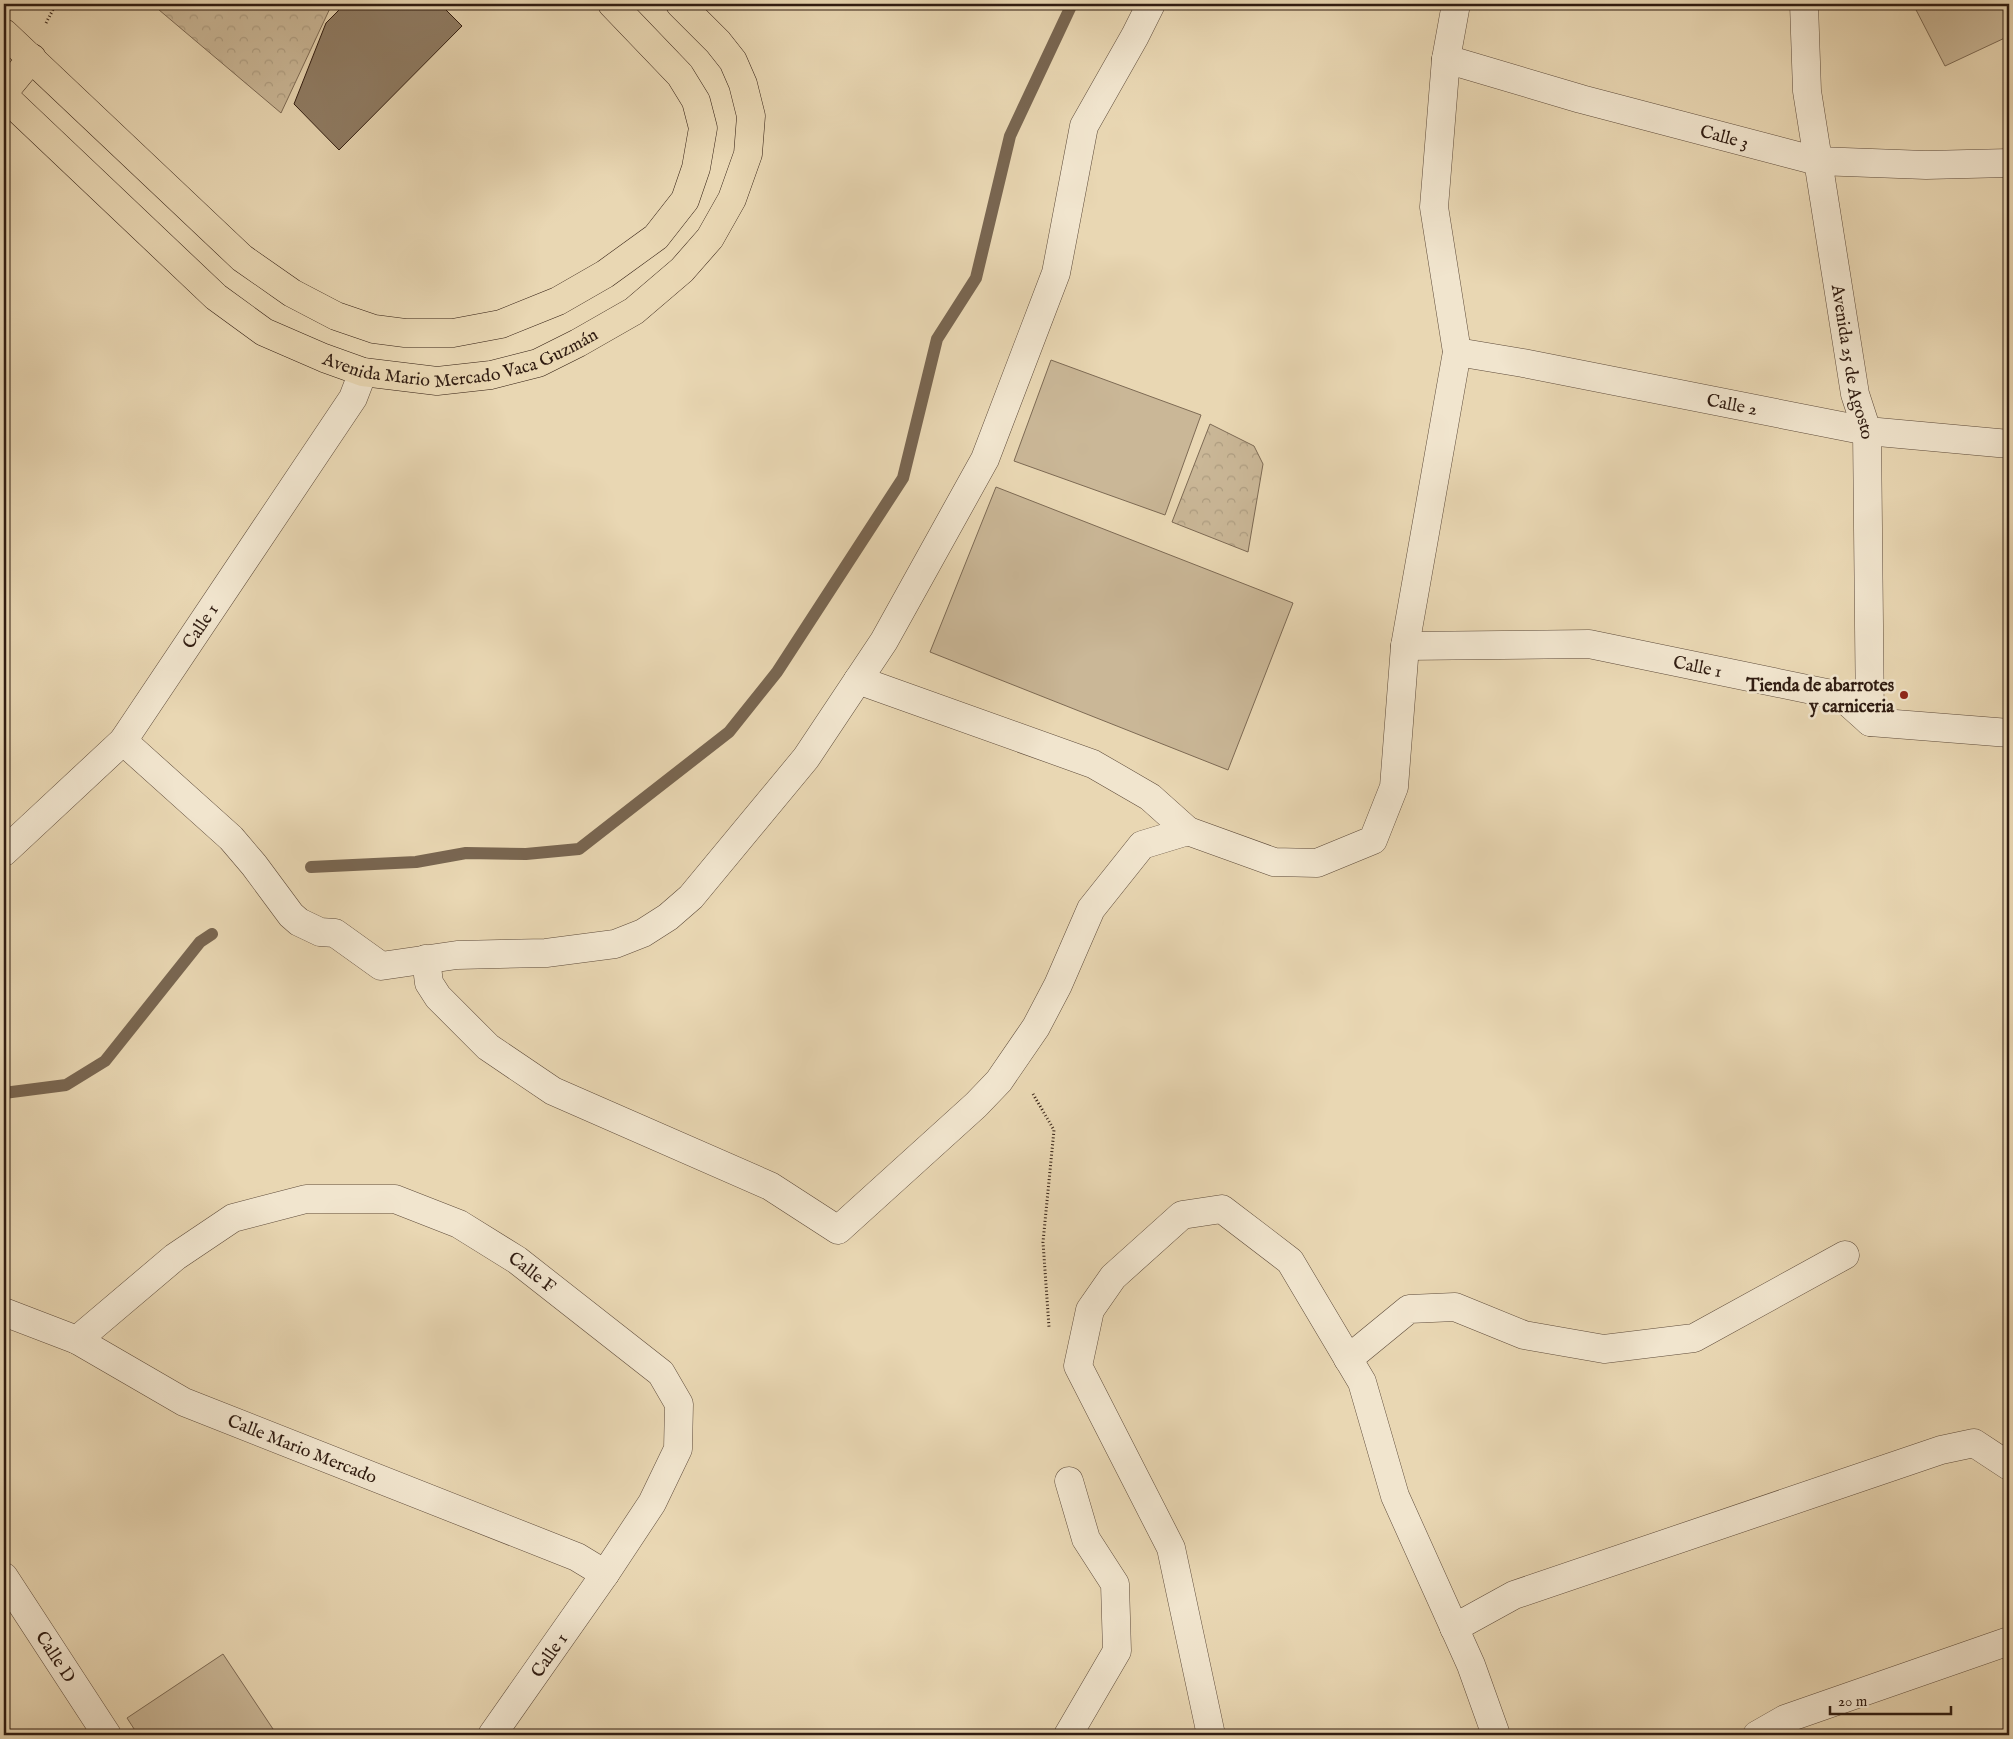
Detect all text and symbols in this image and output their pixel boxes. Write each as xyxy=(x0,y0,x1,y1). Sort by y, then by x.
street label: Calle 3 xyxy=(1697,121,1751,156)
street label: Avenida 25 de Agosto xyxy=(1825,282,1877,440)
street label: Avenida Mario Mercado Vaca Guzmán xyxy=(318,324,603,394)
street label: Calle 2 xyxy=(1704,390,1759,422)
street label: Calle 1 xyxy=(178,600,225,654)
street label: Calle 1 xyxy=(1671,652,1724,684)
place label: Tienda de abarrotes y carniceria xyxy=(1745,675,1895,719)
marker: Tienda de abarrotes y carniceria xyxy=(1898,689,1910,701)
street label: Calle F xyxy=(504,1247,560,1299)
street label: Calle Mario Mercado xyxy=(224,1410,380,1490)
street label: Calle D xyxy=(29,1627,80,1688)
street label: Calle 1 xyxy=(527,1629,574,1683)
scale bar xyxy=(1830,1684,1952,1716)
text: 20 m xyxy=(1838,1692,1868,1711)

